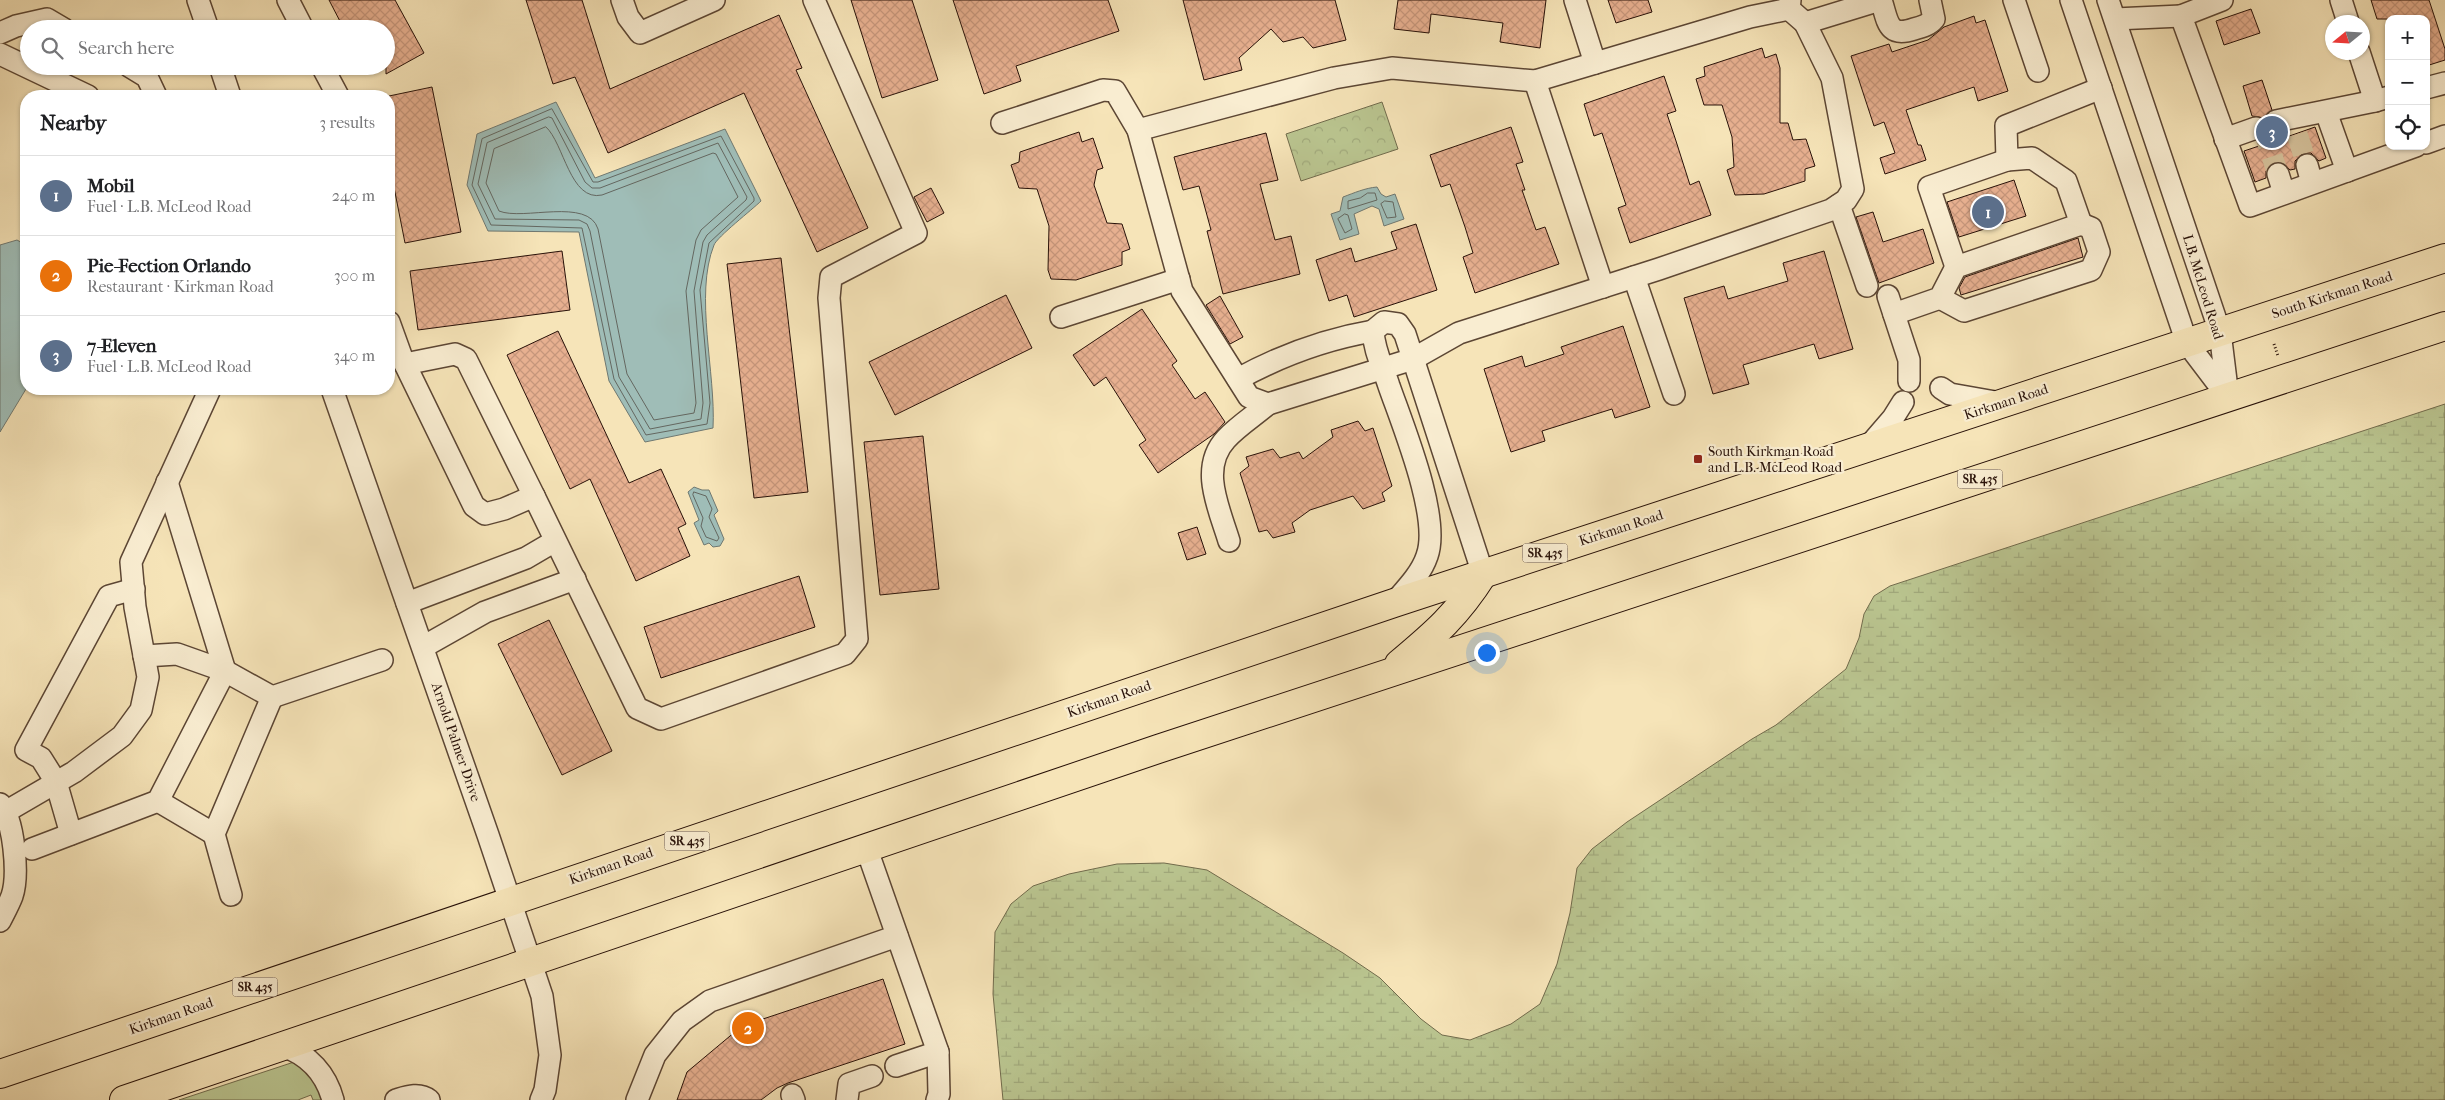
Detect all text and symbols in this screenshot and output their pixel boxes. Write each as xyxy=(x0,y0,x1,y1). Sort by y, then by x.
north arrow xyxy=(2325,15,2370,60)
map controls xyxy=(2385,15,2430,150)
button: + xyxy=(2385,15,2430,60)
search box xyxy=(20,20,395,75)
icon: search xyxy=(38,34,66,62)
text: Search here xyxy=(78,37,174,59)
button: − xyxy=(2385,60,2430,105)
button: locate xyxy=(2385,105,2430,150)
text: Nearby xyxy=(40,111,106,135)
text: 3 results xyxy=(319,113,375,132)
pin: 3 xyxy=(2256,113,2288,151)
text: Mobil xyxy=(87,175,134,197)
text: 1 xyxy=(53,186,59,205)
text: 240 m xyxy=(332,186,375,205)
pin: 1 xyxy=(1972,193,2004,231)
text: Fuel · L.B. McLeod Road xyxy=(87,197,251,216)
street label: L.B. McLeod Road xyxy=(2179,232,2227,342)
text: Pie-Fection Orlando xyxy=(87,255,251,277)
text: 2 xyxy=(52,266,60,285)
text: 300 m xyxy=(334,266,375,285)
street label: South Kirkman Road xyxy=(2270,267,2395,323)
text: Restaurant · Kirkman Road xyxy=(87,277,274,296)
text: 7-Eleven xyxy=(87,335,157,357)
text: 3 xyxy=(53,346,59,365)
text: 340 m xyxy=(333,346,375,365)
text: Fuel · L.B. McLeod Road xyxy=(87,357,251,376)
street label: Kirkman Road xyxy=(1962,380,2051,424)
place label: South Kirkman Road and L.B. McLeod Road xyxy=(1708,443,1842,476)
marker: South Kirkman Road and L.B. McLeod Road xyxy=(1692,453,1704,465)
road number: SR 435 xyxy=(1958,469,2002,488)
street label: Kirkman Road xyxy=(1577,506,1666,550)
road number: SR 435 xyxy=(1522,544,1568,562)
your location xyxy=(1474,640,1500,666)
street label: Kirkman Road xyxy=(1065,677,1154,721)
street label: Arnold Palmer Drive xyxy=(427,679,484,804)
road number: SR 435 xyxy=(664,831,710,850)
street label: Kirkman Road xyxy=(567,844,656,888)
road number: SR 435 xyxy=(232,978,278,996)
street label: Kirkman Road xyxy=(127,994,216,1038)
pin: 2 xyxy=(732,1009,764,1047)

